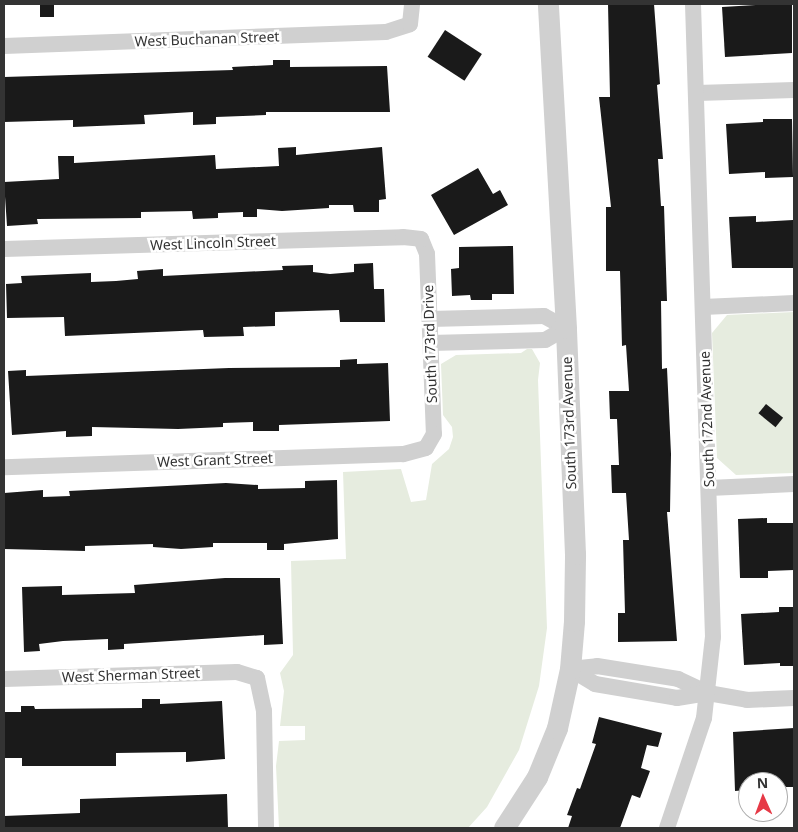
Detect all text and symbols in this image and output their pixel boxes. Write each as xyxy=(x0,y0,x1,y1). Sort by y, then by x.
street label: West Buchanan Street xyxy=(134,28,280,50)
street label: West Lincoln Street xyxy=(150,232,276,254)
street label: South 173rd Drive xyxy=(420,284,440,404)
street label: South 172nd Avenue xyxy=(696,351,718,487)
street label: South 173rd Avenue xyxy=(558,356,580,490)
street label: West Grant Street xyxy=(157,450,273,470)
street label: West Sherman Street xyxy=(62,664,200,686)
north arrow xyxy=(738,772,788,822)
text: N xyxy=(756,773,769,792)

